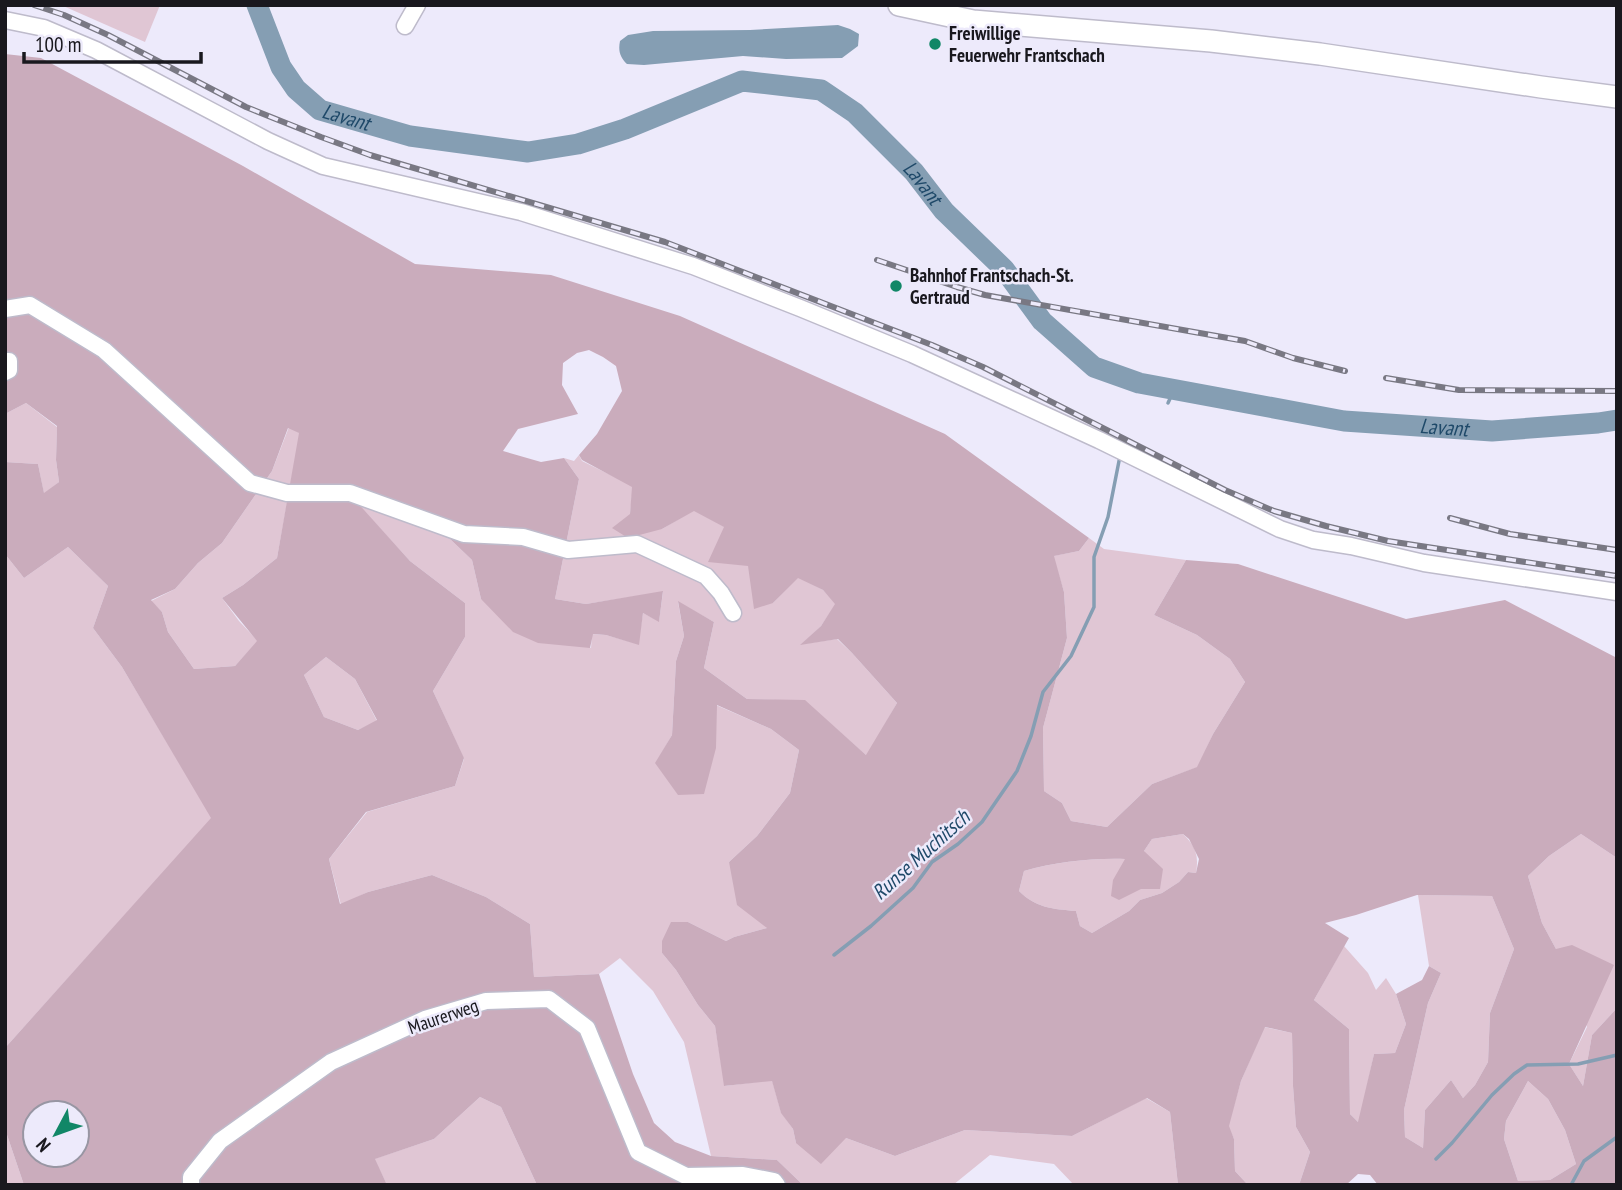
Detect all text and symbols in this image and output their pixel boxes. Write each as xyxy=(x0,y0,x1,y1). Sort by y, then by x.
scale bar xyxy=(24,21,201,65)
place label: Freiwillige Feuerwehr Frantschach xyxy=(949,21,1105,67)
text: 100 m xyxy=(35,31,81,58)
marker: Freiwillige Feuerwehr Frantschach xyxy=(927,36,943,52)
water label: Lavant xyxy=(319,97,375,137)
water label: Lavant xyxy=(897,155,950,212)
place label: Bahnhof Frantschach-St. Gertraud xyxy=(910,263,1074,309)
marker: Bahnhof Frantschach-St. Gertraud xyxy=(888,278,904,294)
water label: Lavant xyxy=(1419,412,1471,442)
water label: Runse Muchitsch xyxy=(866,803,976,905)
street label: Maurerweg xyxy=(405,993,481,1039)
north arrow xyxy=(21,1099,91,1169)
text: N xyxy=(31,1133,56,1157)

